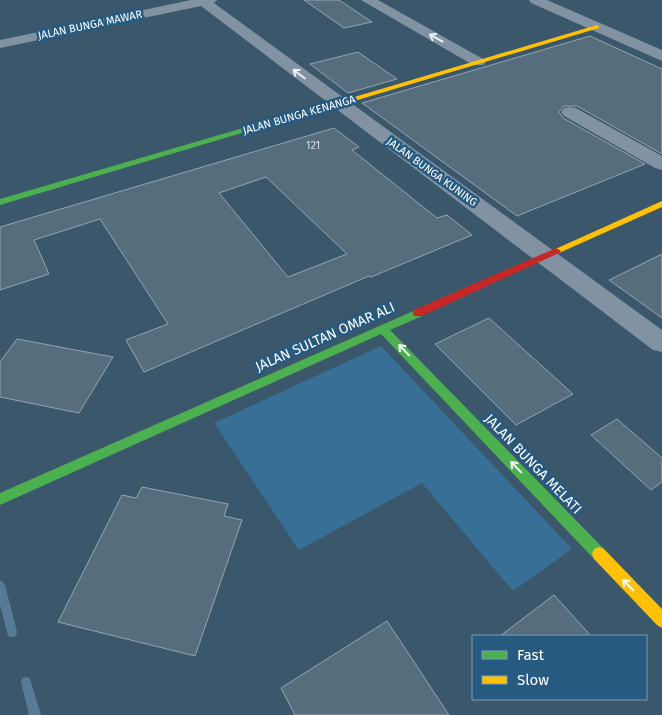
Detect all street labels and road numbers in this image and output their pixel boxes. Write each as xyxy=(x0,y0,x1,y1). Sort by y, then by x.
street label: JALAN BUNGA MAWAR xyxy=(37,8,144,42)
street label: JALAN BUNGA KENANGA xyxy=(241,93,357,137)
street label: JALAN BUNGA KUNING xyxy=(384,135,480,209)
street label: JALAN SULTAN OMAR ALI xyxy=(253,299,397,375)
street label: JALAN BUNGA MELATI xyxy=(481,410,585,518)

